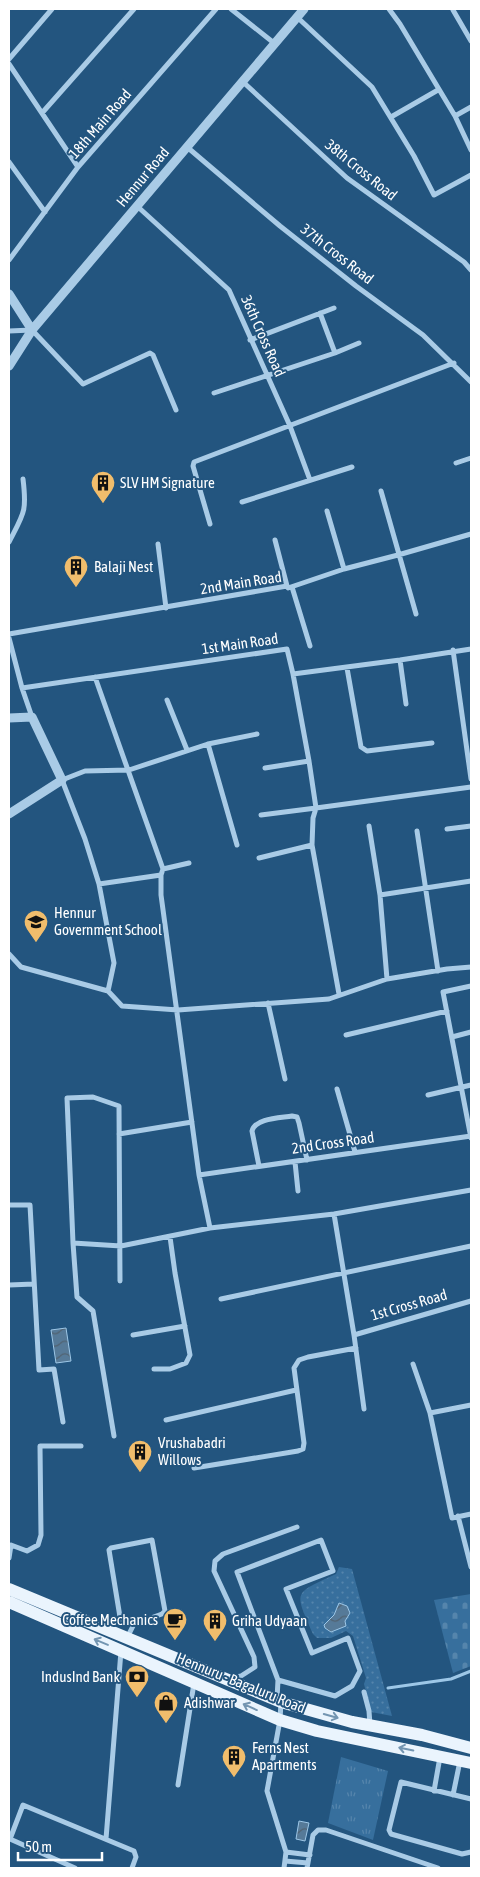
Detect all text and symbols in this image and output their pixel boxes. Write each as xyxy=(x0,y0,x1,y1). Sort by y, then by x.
street label: 18th Main Road xyxy=(65,86,134,162)
street label: 38th Cross Road xyxy=(322,136,401,204)
street label: Hennur Road xyxy=(113,143,172,210)
street label: 37th Cross Road xyxy=(298,220,377,287)
street label: 36th Cross Road xyxy=(238,292,289,379)
building icon: SLV HM Signature xyxy=(90,470,116,504)
place label: SLV HM Signature xyxy=(120,474,215,491)
building icon: Balaji Nest xyxy=(63,554,89,588)
place label: Balaji Nest xyxy=(94,558,153,575)
street label: 2nd Main Road xyxy=(199,568,283,597)
street label: 1st Main Road xyxy=(201,630,279,657)
place label: Hennur Government School xyxy=(54,904,162,938)
school or university icon: Hennur Government School xyxy=(23,909,49,943)
street label: 2nd Cross Road xyxy=(291,1128,375,1157)
street label: 1st Cross Road xyxy=(369,1286,449,1323)
place label: Vrushabadri Willows xyxy=(158,1434,226,1468)
building icon: Vrushabadri Willows xyxy=(127,1439,153,1473)
cafe icon: Coffee Mechanics xyxy=(162,1607,188,1641)
building icon: Griha Udyaan xyxy=(202,1608,228,1642)
place label: Coffee Mechanics xyxy=(62,1611,158,1628)
place label: Griha Udyaan xyxy=(232,1612,307,1629)
one-way arrow xyxy=(94,1636,109,1646)
street label: Hennuru - Bagaluru Road xyxy=(174,1649,308,1716)
bank icon: IndusInd Bank xyxy=(124,1664,150,1698)
place label: IndusInd Bank xyxy=(41,1668,120,1685)
shop icon: Adishwar xyxy=(153,1690,179,1724)
place label: Adishwar xyxy=(184,1694,235,1711)
one-way arrow xyxy=(243,1701,258,1711)
one-way arrow xyxy=(322,1711,338,1721)
place label: Ferns Nest Apartments xyxy=(252,1739,317,1773)
building icon: Ferns Nest Apartments xyxy=(221,1744,247,1778)
one-way arrow xyxy=(399,1744,415,1754)
scale bar xyxy=(18,1830,101,1862)
text: 50 m xyxy=(25,1838,52,1855)

